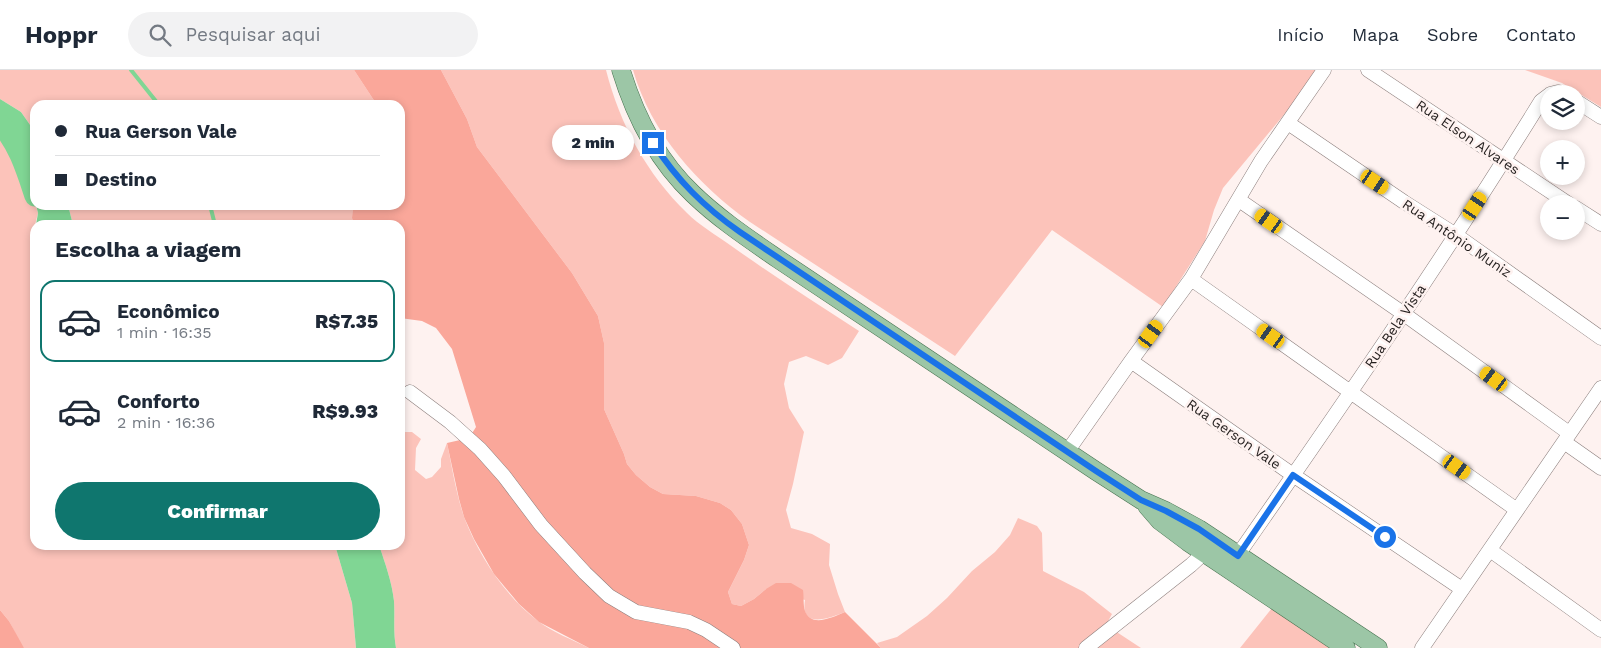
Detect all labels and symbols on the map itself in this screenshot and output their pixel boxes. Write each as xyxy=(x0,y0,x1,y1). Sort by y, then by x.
street label: Rua Elson Alvares xyxy=(1413,96,1523,178)
callout: 2 min xyxy=(553,126,636,160)
route end xyxy=(642,132,664,154)
car xyxy=(1358,167,1391,197)
car xyxy=(1460,189,1489,223)
street label: Rua Antônio Muniz xyxy=(1400,196,1514,280)
car xyxy=(1252,206,1285,236)
street label: Rua Bela Vista xyxy=(1361,281,1429,371)
car xyxy=(1136,317,1165,351)
car xyxy=(1254,321,1287,351)
car xyxy=(1477,364,1510,394)
street label: Rua Gerson Vale xyxy=(1184,396,1284,472)
car xyxy=(1440,452,1473,482)
route start xyxy=(1374,526,1396,548)

